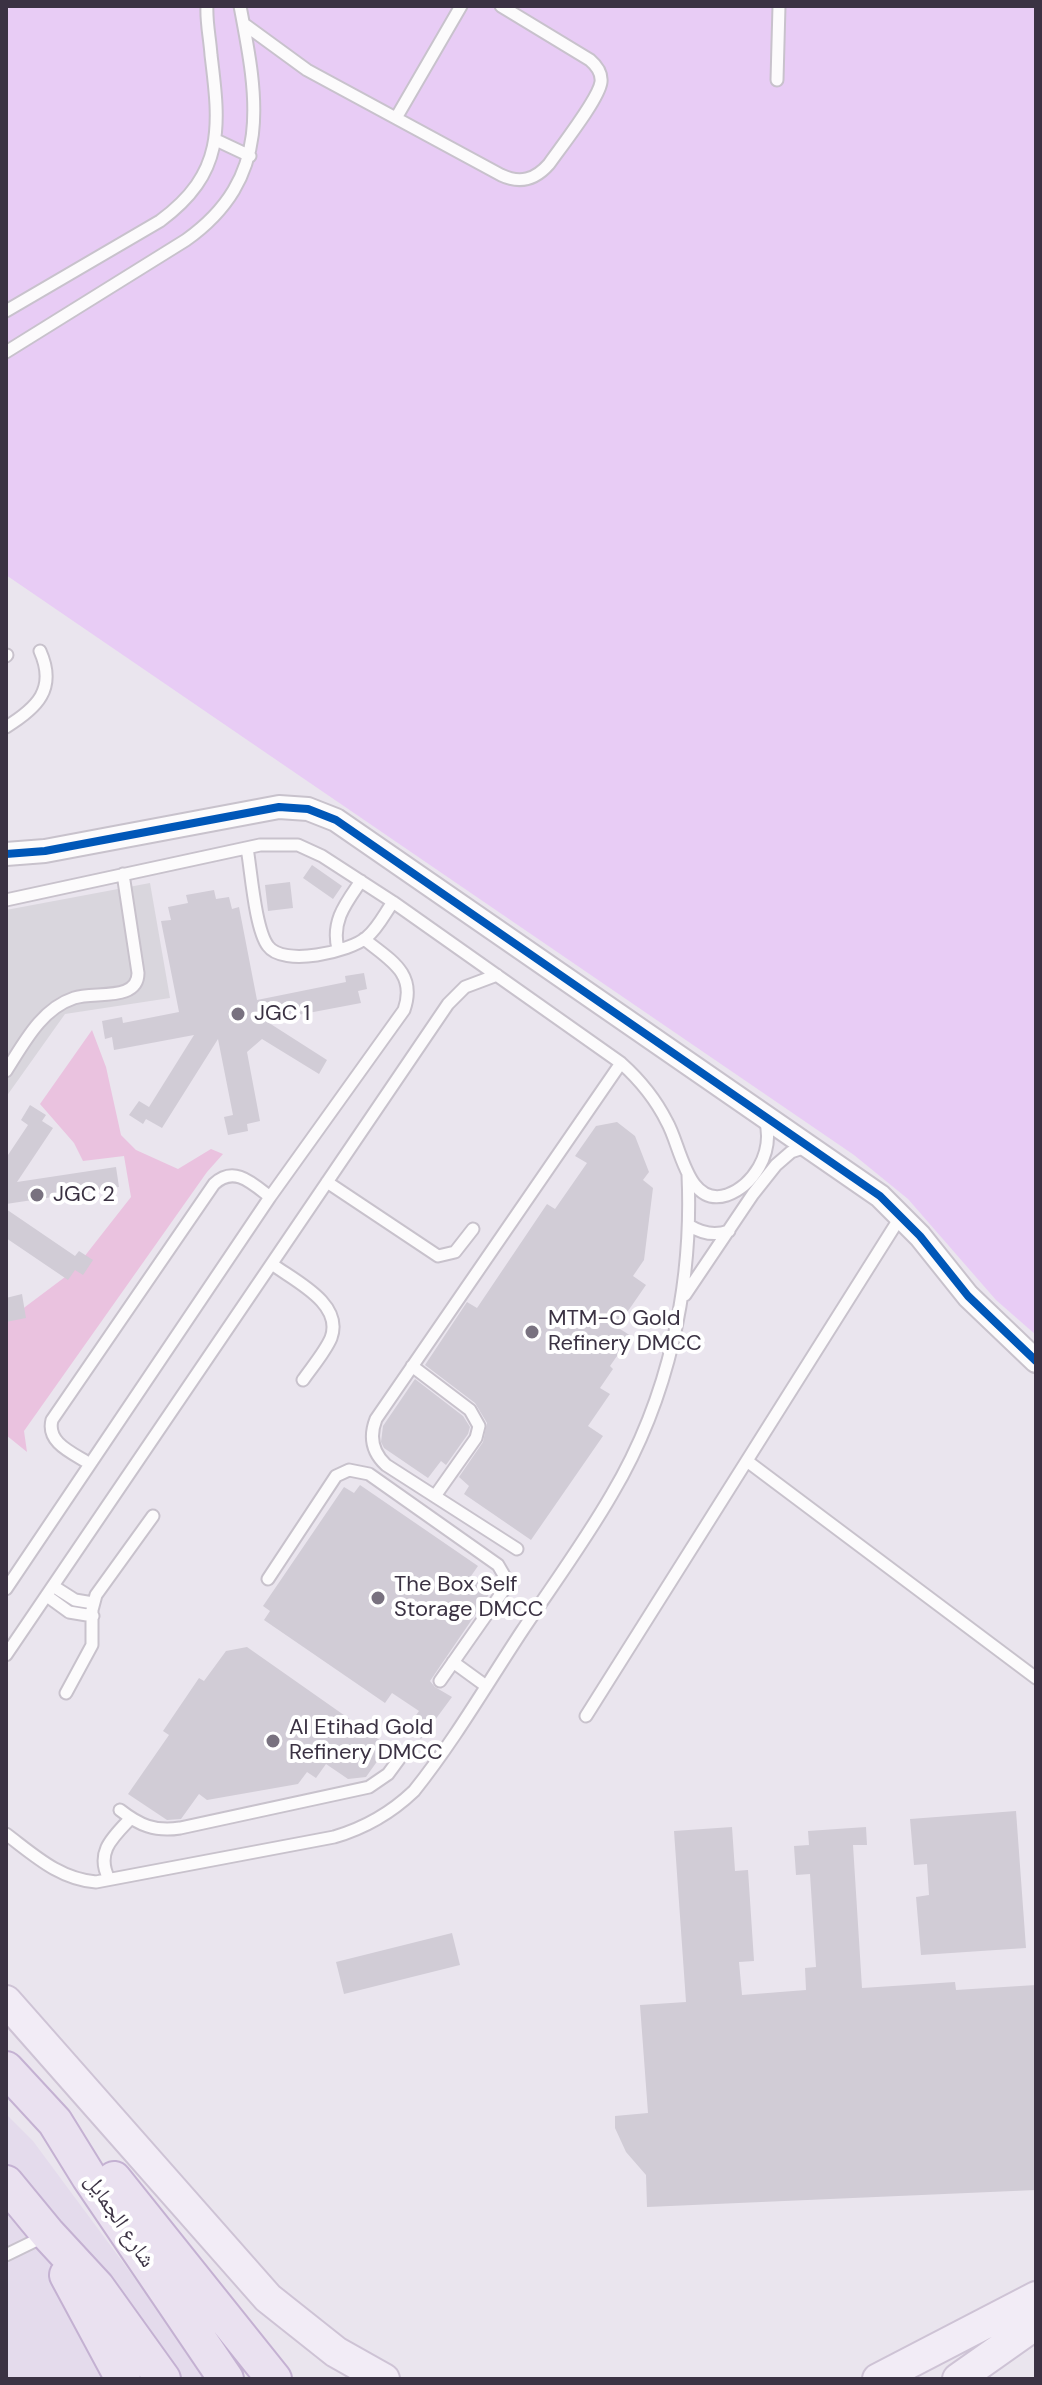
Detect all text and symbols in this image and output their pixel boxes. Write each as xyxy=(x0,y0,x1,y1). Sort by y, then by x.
place label: JGC 1 xyxy=(254,1001,310,1027)
marker: JGC 1 xyxy=(229,1005,247,1023)
place label: JGC 2 xyxy=(53,1182,115,1208)
marker: JGC 2 xyxy=(28,1186,46,1204)
place label: MTM-O Gold Refinery DMCC xyxy=(548,1306,702,1358)
marker: MTM-O Gold Refinery DMCC xyxy=(523,1323,541,1341)
place label: The Box Self Storage DMCC xyxy=(394,1572,544,1624)
marker: The Box Self Storage DMCC xyxy=(369,1589,387,1607)
place label: Al Etihad Gold Refinery DMCC xyxy=(289,1715,443,1766)
marker: Al Etihad Gold Refinery DMCC xyxy=(264,1732,282,1750)
street label: شارع الجمايل xyxy=(78,2169,160,2273)

